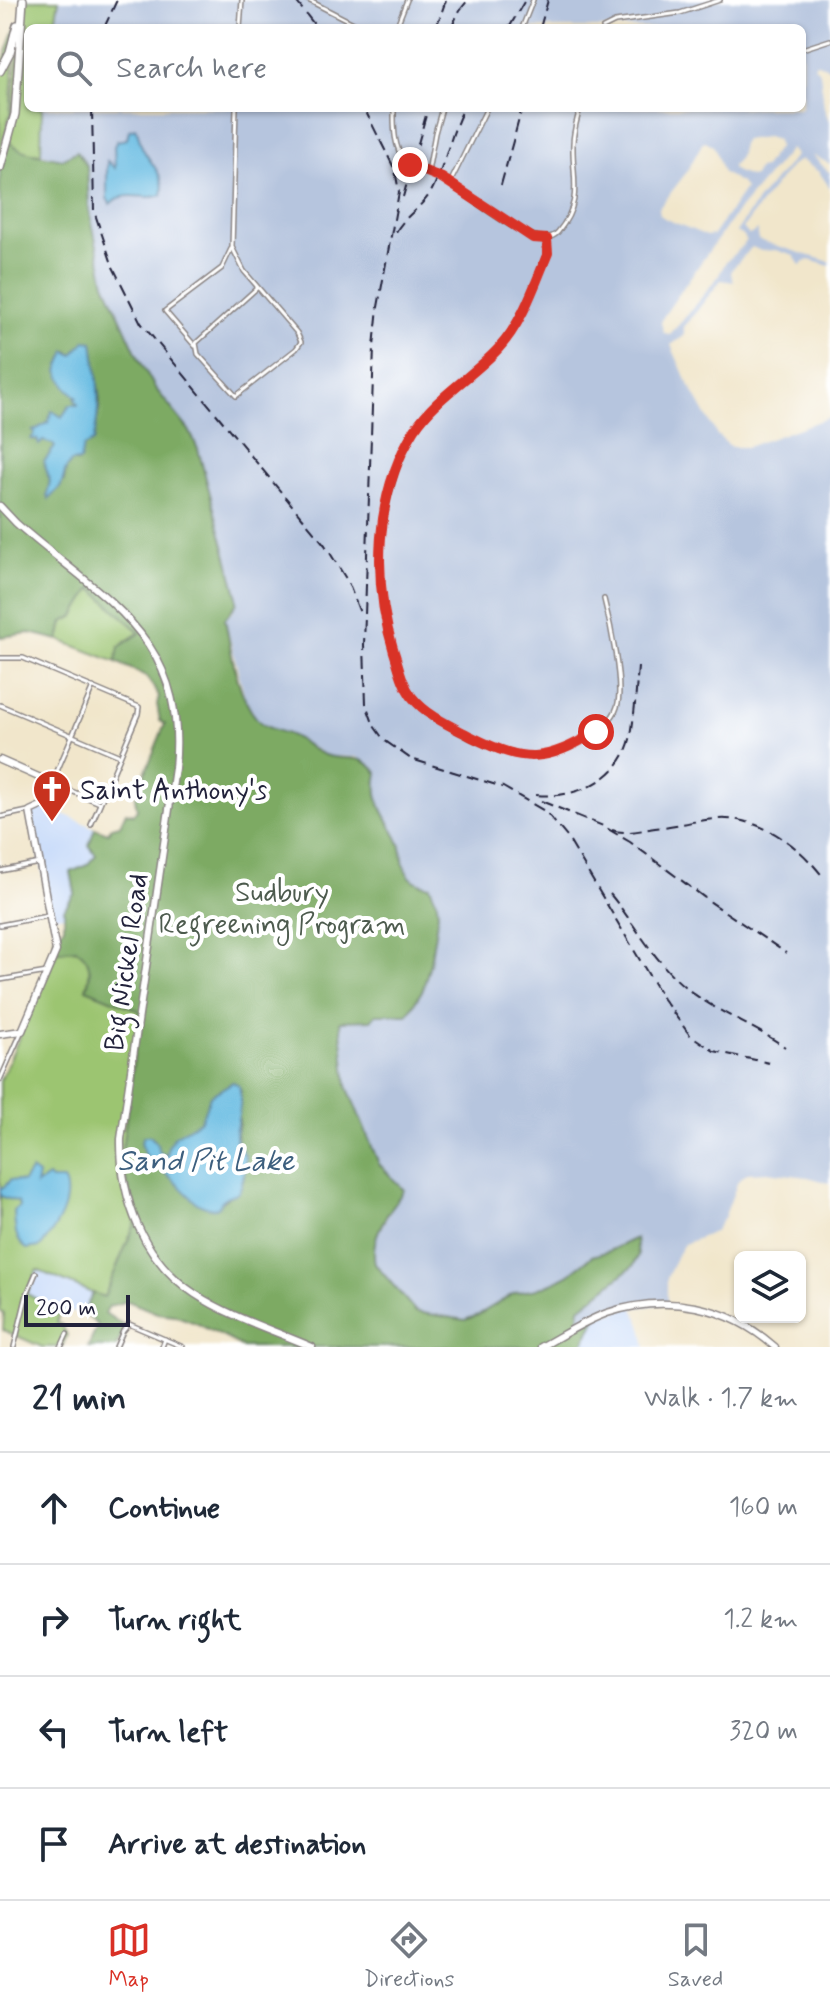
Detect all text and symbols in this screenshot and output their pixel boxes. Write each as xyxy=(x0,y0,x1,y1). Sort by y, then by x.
search box xyxy=(24,24,806,112)
icon: search xyxy=(52,46,96,90)
text: Search here xyxy=(116,49,267,88)
route end xyxy=(392,147,428,183)
route start xyxy=(578,714,614,750)
church icon: Saint Anthony's xyxy=(31,768,73,823)
place label: Saint Anthony's xyxy=(80,773,267,810)
street label: Big Nickel Road xyxy=(97,871,161,1054)
park label: Sudbury Regreening Program xyxy=(158,875,406,947)
water label: Sand Pit Lake xyxy=(117,1142,296,1181)
map controls xyxy=(734,1251,806,1323)
button: layers xyxy=(734,1251,806,1323)
scale bar xyxy=(24,1291,130,1327)
text: 200 m xyxy=(36,1295,96,1323)
text: 21 min xyxy=(32,1377,126,1422)
text: Walk · 1.7 km xyxy=(644,1382,798,1416)
icon: ahead xyxy=(32,1486,76,1530)
text: Continue xyxy=(108,1489,220,1528)
text: 160 m xyxy=(729,1491,798,1525)
icon: right xyxy=(32,1598,76,1642)
text: Turn right xyxy=(108,1601,241,1640)
text: 1.2 km xyxy=(723,1603,798,1637)
icon: left xyxy=(32,1710,76,1754)
text: Turn left xyxy=(108,1713,228,1752)
text: 320 m xyxy=(729,1715,798,1749)
icon: arrive xyxy=(32,1822,76,1866)
text: Arrive at destination xyxy=(108,1825,366,1864)
tab: Map xyxy=(107,1918,151,1994)
tab: Directions xyxy=(364,1918,454,1994)
tab: Saved xyxy=(668,1918,723,1994)

